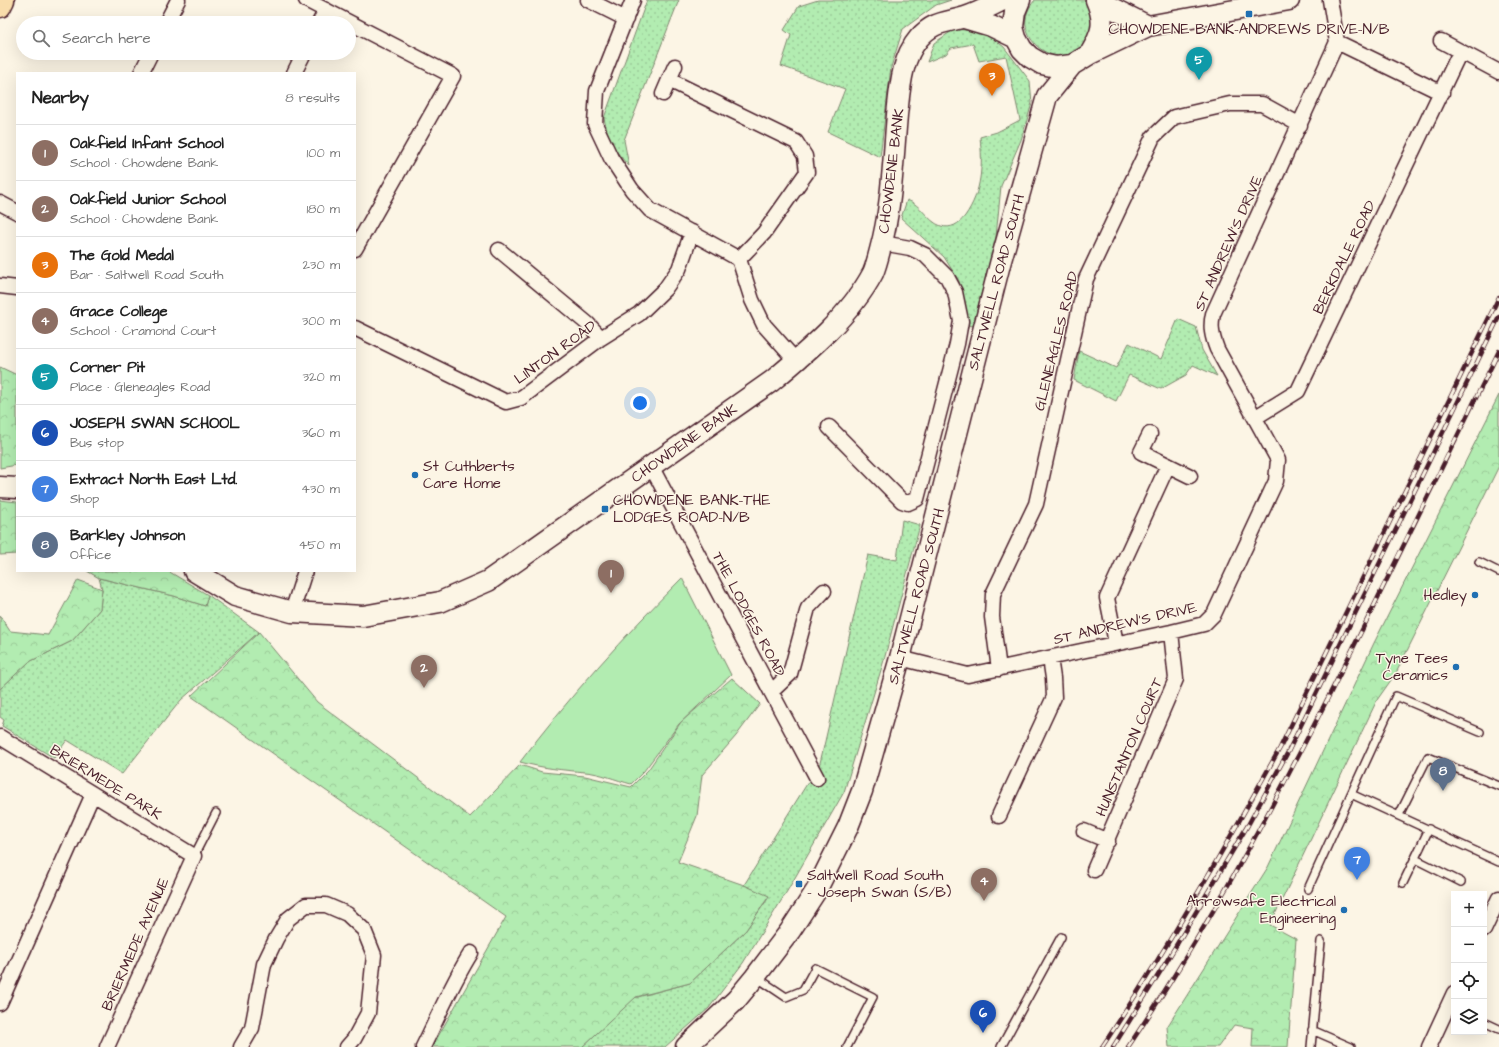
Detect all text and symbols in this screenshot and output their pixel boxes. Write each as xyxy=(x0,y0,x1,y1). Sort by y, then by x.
marker: CHOWDENE BANK-ANDREWS DRIVE-N/B xyxy=(1244,9,1254,19)
search box xyxy=(16,16,356,60)
place label: CHOWDENE BANK-ANDREWS DRIVE-N/B xyxy=(1109,19,1390,40)
icon: search xyxy=(30,27,52,49)
text: Search here xyxy=(62,28,151,49)
pin: 5 xyxy=(1186,47,1212,80)
pin: 3 xyxy=(979,63,1005,96)
text: Nearby xyxy=(32,86,89,110)
text: 8 results xyxy=(285,89,340,107)
street label: CHOWDENE BANK xyxy=(873,107,910,235)
text: Oakfield Infant School xyxy=(70,133,224,154)
text: 1 xyxy=(44,144,46,162)
text: 100 m xyxy=(307,144,340,162)
text: School · Chowdene Bank xyxy=(70,154,218,172)
street label: ST ANDREW'S DRIVE xyxy=(1189,172,1268,314)
text: Oakfield Junior School xyxy=(70,189,226,210)
street label: SALTWELL ROAD SOUTH xyxy=(963,192,1030,372)
street label: BERKDALE ROAD xyxy=(1308,197,1381,318)
text: 2 xyxy=(41,200,49,218)
text: 180 m xyxy=(306,200,340,218)
text: School · Chowdene Bank xyxy=(70,210,218,228)
text: The Gold Medal xyxy=(70,245,174,266)
text: 3 xyxy=(42,256,48,274)
text: 230 m xyxy=(302,256,340,274)
text: Bar · Saltwell Road South xyxy=(70,266,223,284)
street label: GLENEAGLES ROAD xyxy=(1029,269,1084,413)
text: Grace College xyxy=(70,301,168,322)
text: 4 xyxy=(41,312,49,330)
text: 300 m xyxy=(302,312,340,330)
street label: LINTON ROAD xyxy=(510,315,601,389)
text: School · Cramond Court xyxy=(70,322,216,340)
text: Corner Pit xyxy=(70,357,145,378)
text: 5 xyxy=(40,368,50,386)
text: 320 m xyxy=(302,368,340,386)
text: Place · Gleneagles Road xyxy=(70,378,210,396)
your location xyxy=(630,393,650,413)
street label: CHOWDENE BANK xyxy=(627,399,742,488)
text: JOSEPH SWAN SCHOOL xyxy=(70,413,240,434)
text: 6 xyxy=(41,424,49,442)
text: 360 m xyxy=(302,424,340,442)
text: Bus stop xyxy=(70,434,124,452)
place label: St Cuthberts Care Home xyxy=(423,456,515,494)
text: Extract North East Ltd. xyxy=(70,469,237,490)
marker: St Cuthberts Care Home xyxy=(410,470,420,480)
text: 7 xyxy=(41,480,49,498)
text: 430 m xyxy=(301,480,340,498)
text: Shop xyxy=(70,490,99,508)
place label: CHOWDENE BANK-THE LODGES ROAD-N/B xyxy=(613,490,771,528)
marker: CHOWDENE BANK-THE LODGES ROAD-N/B xyxy=(600,504,610,514)
street label: SALTWELL ROAD SOUTH xyxy=(883,506,950,686)
text: Barkley Johnson xyxy=(70,525,185,546)
text: 8 xyxy=(41,536,49,554)
text: 450 m xyxy=(298,536,340,554)
text: Office xyxy=(70,546,111,564)
street label: THE LODGES ROAD xyxy=(707,548,790,681)
pin: 1 xyxy=(598,560,624,593)
place label: Hedley xyxy=(1423,585,1467,607)
marker: Hedley xyxy=(1470,590,1480,600)
street label: ST ANDREW'S DRIVE xyxy=(1051,597,1199,650)
place label: Tyne Tees Ceramics xyxy=(1376,648,1448,686)
pin: 2 xyxy=(411,655,437,688)
marker: Tyne Tees Ceramics xyxy=(1451,662,1461,672)
street label: HUNSTANTON COURT xyxy=(1091,674,1168,820)
street label: BRIERMEDE PARK xyxy=(46,740,166,825)
pin: 8 xyxy=(1430,758,1456,791)
pin: 7 xyxy=(1344,847,1370,880)
place label: Saltwell Road South - Joseph Swan (S/B) xyxy=(807,865,951,903)
pin: 4 xyxy=(971,868,997,901)
street label: BRIERMEDE AVENUE xyxy=(97,874,174,1014)
marker: Saltwell Road South - Joseph Swan (S/B) xyxy=(794,879,804,889)
place label: Arrowsafe Electrical Engineering xyxy=(1186,891,1336,930)
map controls xyxy=(1451,891,1487,1035)
button: + xyxy=(1451,891,1487,927)
marker: Arrowsafe Electrical Engineering xyxy=(1339,905,1349,915)
button: − xyxy=(1451,927,1487,963)
button: locate xyxy=(1451,963,1487,999)
button: layers xyxy=(1451,999,1487,1035)
pin: 6 xyxy=(970,1000,996,1033)

